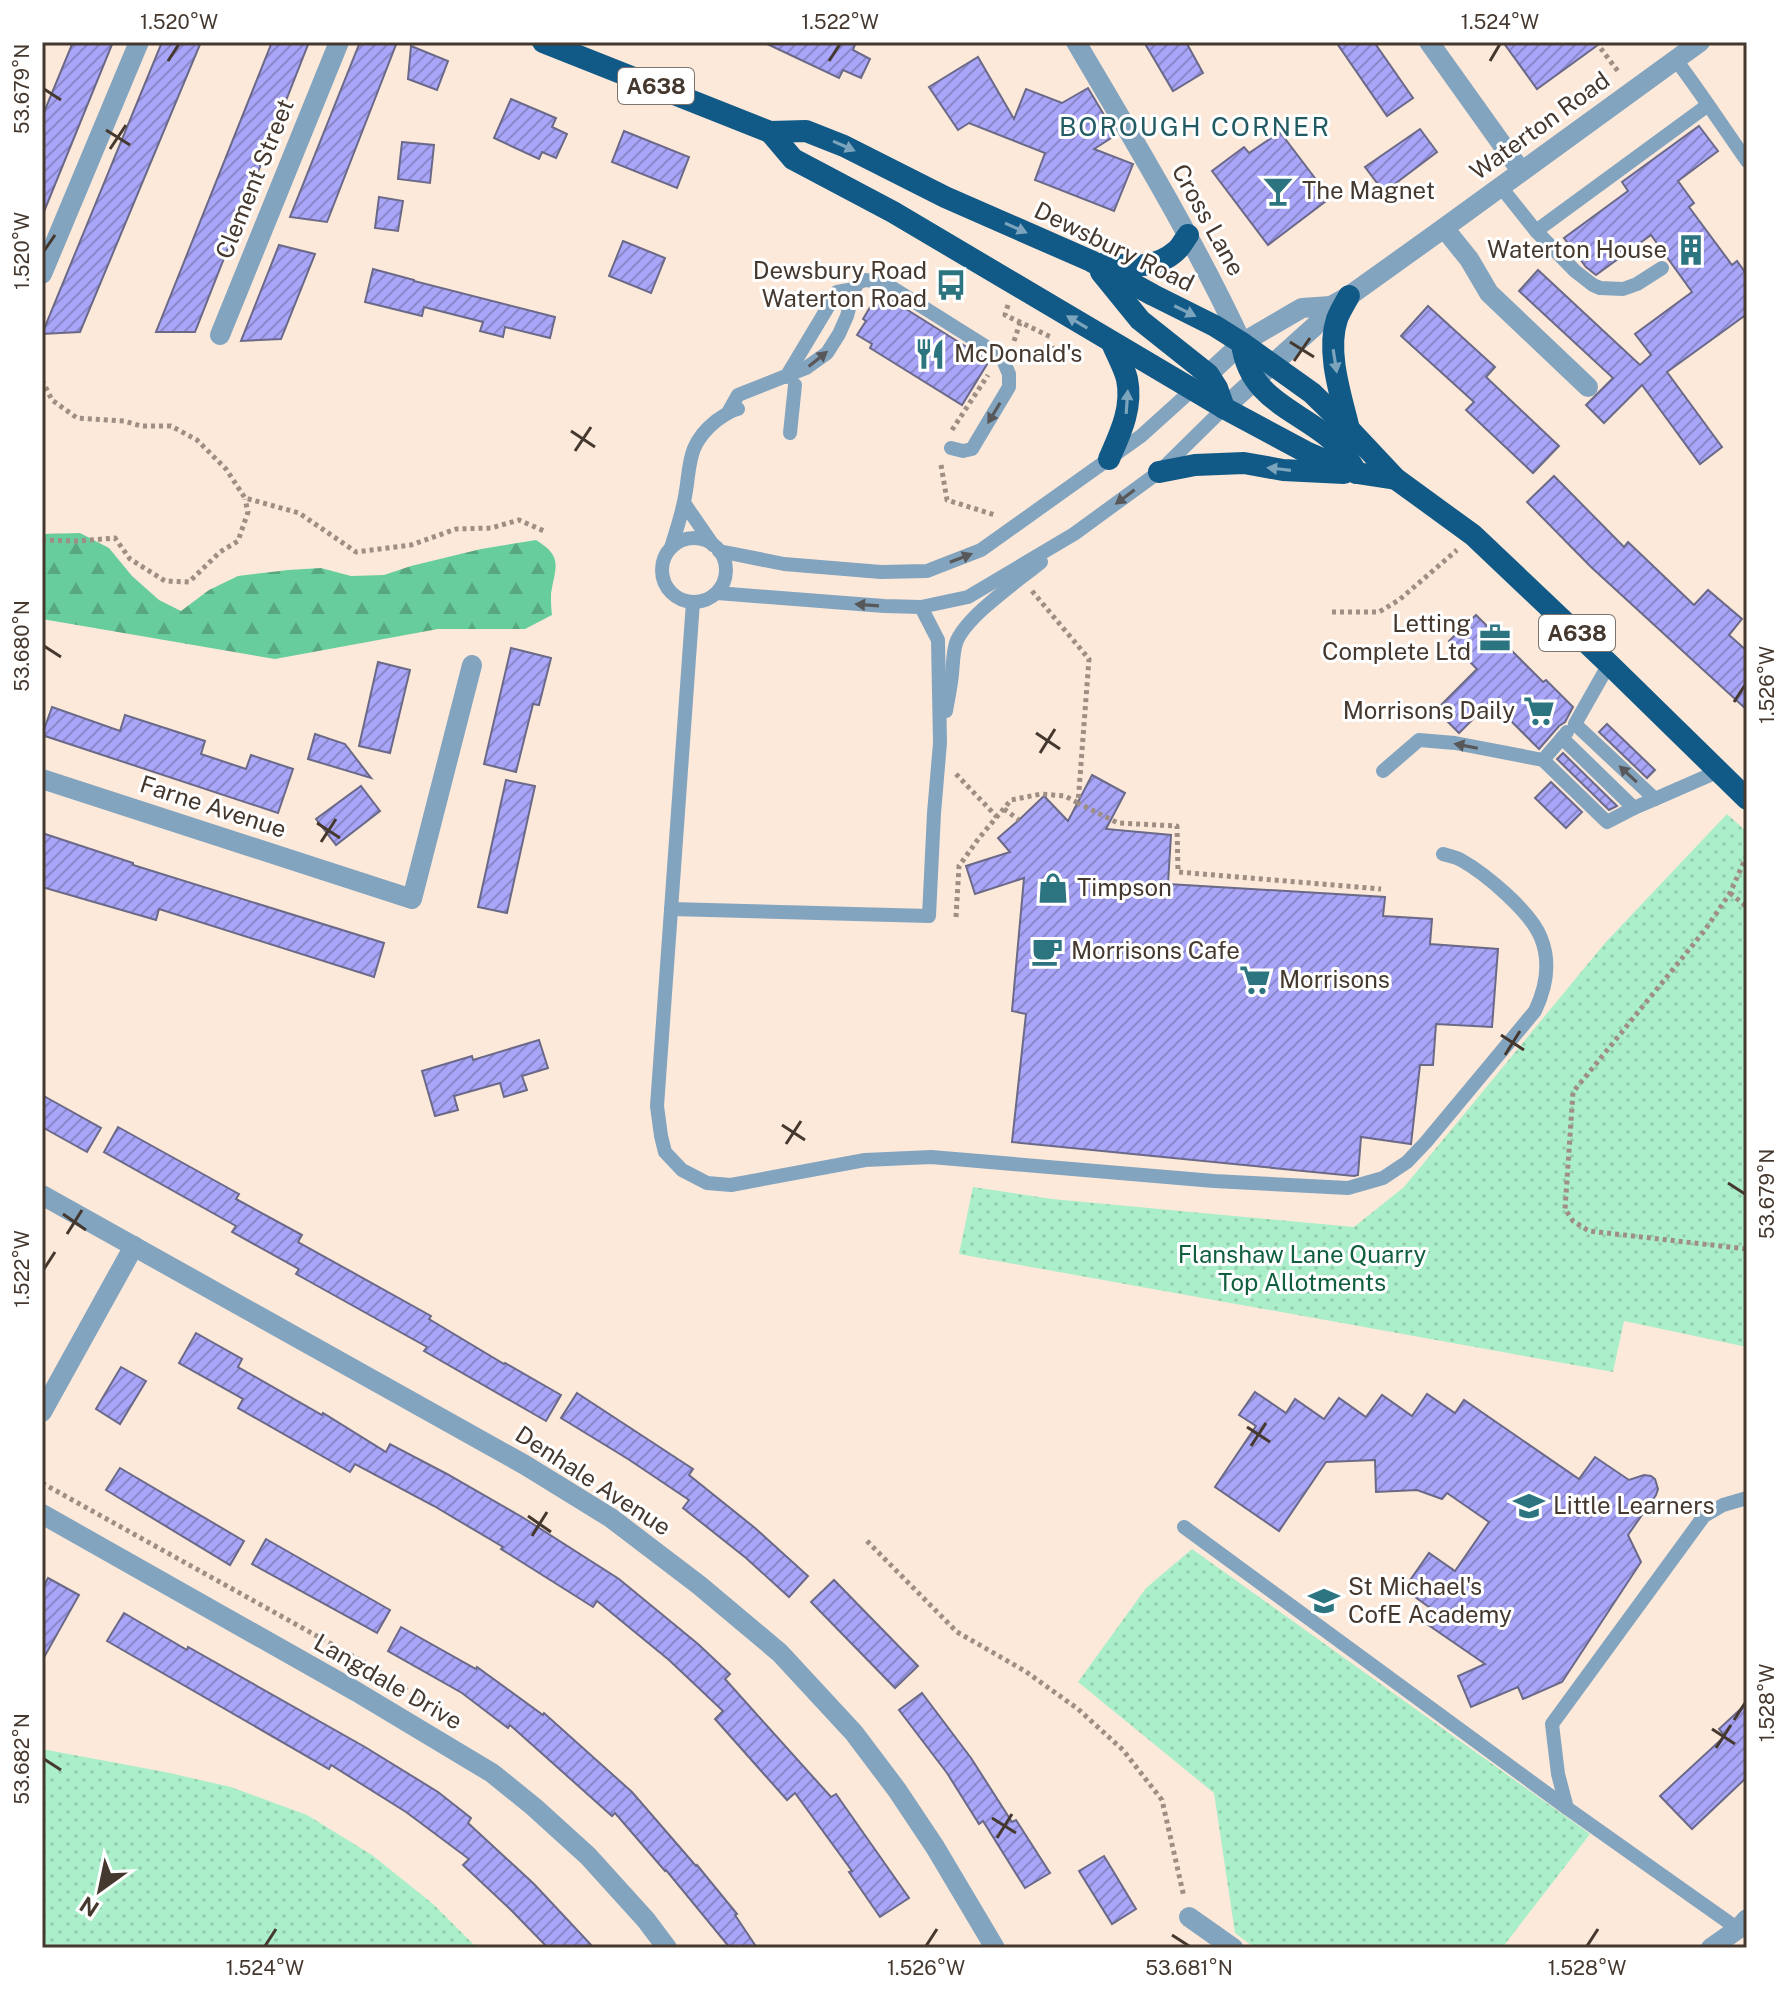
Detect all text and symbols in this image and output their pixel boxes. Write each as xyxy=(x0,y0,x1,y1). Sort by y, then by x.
text: 1.520°W xyxy=(140,10,218,34)
text: 1.522°W xyxy=(801,10,879,34)
text: 1.524°W xyxy=(1461,10,1539,34)
text: 53.679°N xyxy=(10,44,34,134)
street label: Waterton Road xyxy=(1464,65,1615,185)
road number: A638 xyxy=(618,68,694,104)
street label: Clement Street xyxy=(209,95,299,263)
district label: BOROUGH CORNER xyxy=(1059,111,1331,142)
one-way arrow xyxy=(833,140,856,153)
street label: Cross Lane xyxy=(1167,159,1251,280)
bar icon: The Magnet xyxy=(1261,174,1295,208)
place label: The Magnet xyxy=(1302,176,1435,204)
street label: Dewsbury Road xyxy=(1030,195,1199,297)
text: 1.520°W xyxy=(10,212,34,290)
one-way arrow xyxy=(1005,221,1028,235)
building icon: Waterton House xyxy=(1674,233,1708,267)
place label: Waterton House xyxy=(1487,235,1667,263)
place label: Dewsbury Road Waterton Road xyxy=(753,256,927,312)
bus stop icon: Dewsbury Road Waterton Road xyxy=(934,268,968,302)
one-way arrow xyxy=(1173,304,1197,318)
one-way arrow xyxy=(1066,315,1088,329)
restaurant icon: McDonald's xyxy=(913,337,947,371)
place label: McDonald's xyxy=(954,339,1082,367)
one-way arrow xyxy=(1329,349,1342,374)
one-way arrow xyxy=(807,351,827,368)
one-way arrow xyxy=(1121,389,1134,414)
one-way arrow xyxy=(987,402,1001,424)
one-way arrow xyxy=(1266,462,1291,475)
one-way arrow xyxy=(1114,489,1135,504)
one-way arrow xyxy=(949,551,973,564)
one-way arrow xyxy=(854,598,879,611)
text: 53.680°N xyxy=(10,600,34,692)
place label: Letting Complete Ltd xyxy=(1322,609,1471,665)
road number: A638 xyxy=(1539,615,1615,651)
office icon: Letting Complete Ltd xyxy=(1478,621,1512,655)
text: 1.526°W xyxy=(1755,646,1779,724)
supermarket icon: Morrisons Daily xyxy=(1522,694,1556,728)
place label: Morrisons Daily xyxy=(1343,696,1515,724)
one-way arrow xyxy=(1453,739,1478,751)
one-way arrow xyxy=(1619,766,1638,784)
street label: Farne Avenue xyxy=(137,769,290,843)
shop icon: Timpson xyxy=(1036,871,1070,905)
place label: Timpson xyxy=(1077,873,1172,901)
cafe icon: Morrisons Cafe xyxy=(1030,934,1064,968)
place label: Morrisons Cafe xyxy=(1071,936,1240,964)
supermarket icon: Morrisons xyxy=(1238,963,1272,997)
place label: Morrisons xyxy=(1279,965,1390,993)
text: 53.679°N xyxy=(1755,1149,1779,1239)
text: 1.522°W xyxy=(10,1230,34,1308)
park label: Flanshaw Lane Quarry Top Allotments xyxy=(1178,1240,1426,1296)
street label: Denhale Avenue xyxy=(511,1420,676,1541)
school or university icon: Little Learners xyxy=(1512,1489,1546,1523)
place label: Little Learners xyxy=(1553,1491,1715,1519)
place label: St Michael's CofE Academy xyxy=(1348,1572,1512,1628)
school or university icon: St Michael's CofE Academy xyxy=(1307,1584,1341,1618)
street label: Langdale Drive xyxy=(310,1627,467,1735)
text: 1.528°W xyxy=(1755,1664,1779,1742)
text: 53.682°N xyxy=(10,1713,34,1805)
north arrow xyxy=(60,1850,140,1930)
text: N xyxy=(75,1891,103,1922)
text: 1.524°W xyxy=(226,1956,304,1980)
text: 1.526°W xyxy=(887,1956,965,1980)
text: 53.681°N xyxy=(1145,1956,1233,1980)
text: 1.528°W xyxy=(1548,1956,1626,1980)

